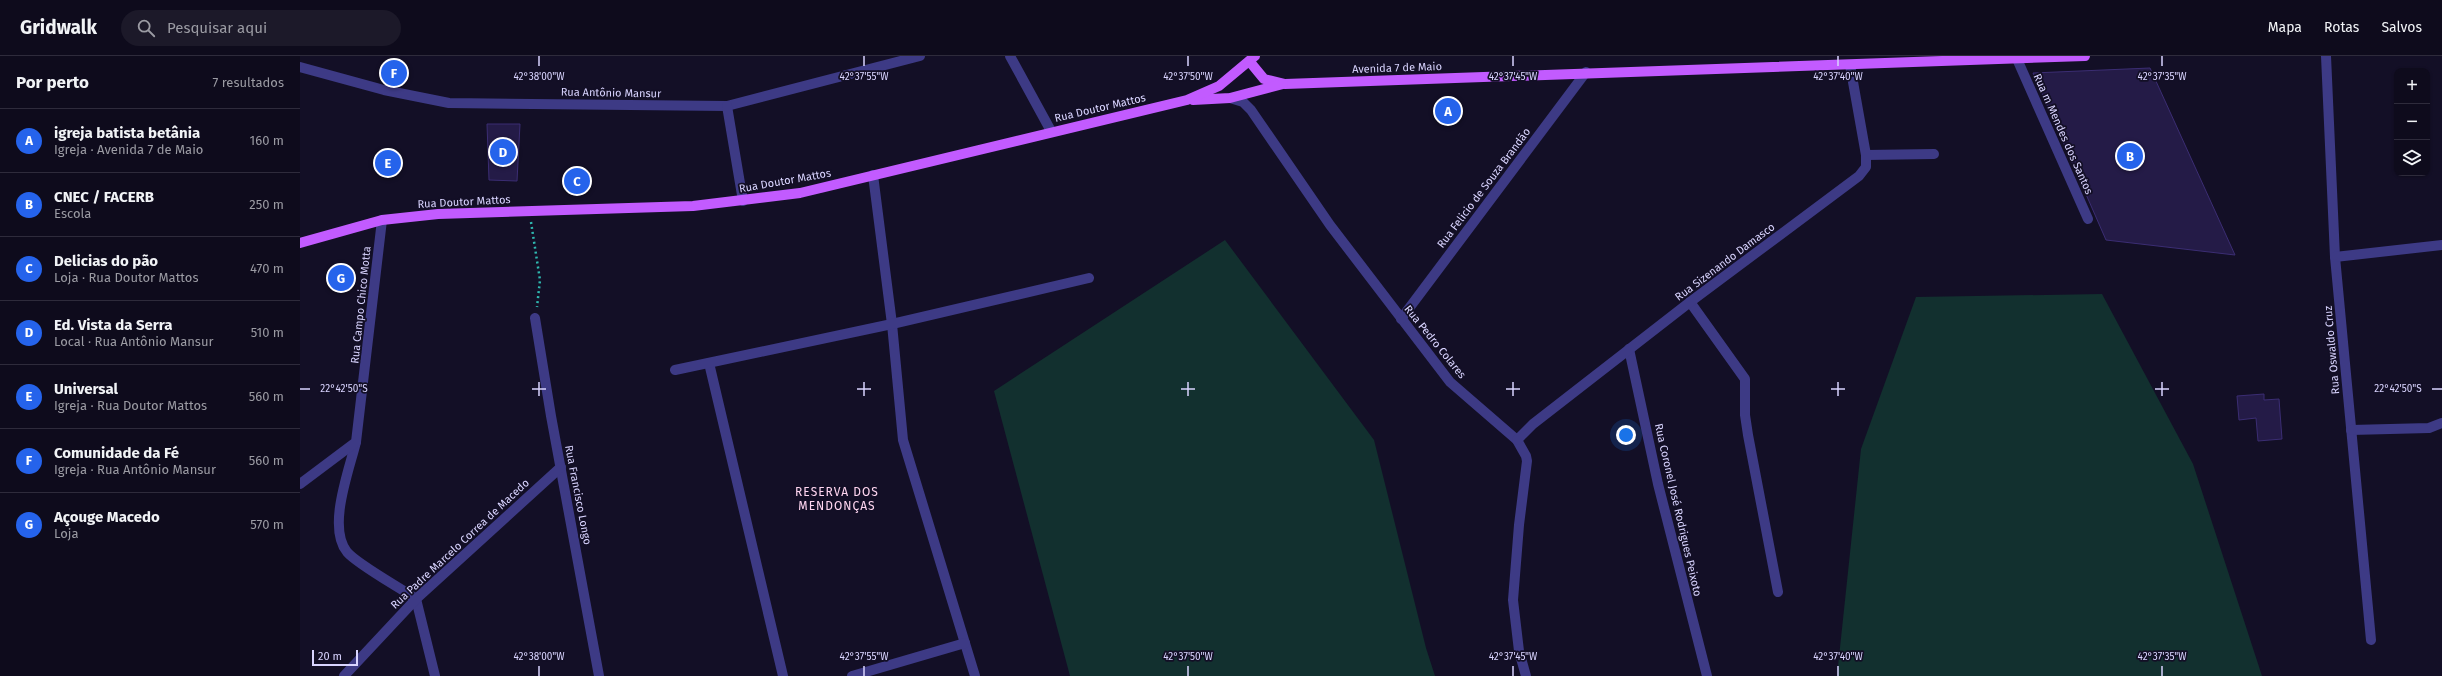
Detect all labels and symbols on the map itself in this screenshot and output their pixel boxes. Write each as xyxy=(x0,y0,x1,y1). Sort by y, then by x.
pin: F xyxy=(381,58,407,88)
street label: Avenida 7 de Maio xyxy=(1352,60,1442,76)
text: 42°38'00"W xyxy=(513,71,565,83)
text: 42°37'55"W xyxy=(840,71,889,83)
text: 42°37'50"W xyxy=(1163,71,1214,83)
text: 42°37'45"W xyxy=(1489,71,1538,83)
text: 42°37'40"W xyxy=(1813,71,1864,83)
text: 42°37'35"W xyxy=(2138,71,2187,83)
street label: Rua m Mendes dos Santos xyxy=(2030,72,2096,196)
street label: Rua Antônio Mansur xyxy=(561,86,662,100)
street label: Rua Doutor Mattos xyxy=(1053,91,1147,125)
pin: A xyxy=(1435,96,1461,126)
street label: Rua Felicio de Souza Brandão xyxy=(1435,125,1533,251)
pin: D xyxy=(490,137,516,167)
pin: B xyxy=(2117,141,2143,171)
pin: E xyxy=(375,148,401,178)
pin: C xyxy=(564,166,590,196)
street label: Rua Doutor Mattos xyxy=(738,167,832,195)
street label: Rua Doutor Mattos xyxy=(417,193,511,211)
street label: Rua Sizenando Damasco xyxy=(1673,220,1777,304)
street label: Rua Campo Chico Motta xyxy=(348,246,374,364)
pin: G xyxy=(328,263,354,293)
street label: Rua Pedro Colares xyxy=(1401,303,1469,381)
street label: Rua Oswaldo Cruz xyxy=(2322,305,2342,395)
text: 22°42'50"S xyxy=(320,383,368,395)
text: 22°42'50"S xyxy=(2374,383,2422,395)
street label: Rua Coronel José Rodrigues Peixoto xyxy=(1652,422,1704,598)
your location xyxy=(1616,425,1636,445)
street label: Rua Francisco Longo xyxy=(562,444,594,546)
street label: Rua Padre Marcelo Correa de Macedo xyxy=(388,476,532,612)
district label: RESERVA DOS MENDONÇAS xyxy=(795,485,879,513)
scale bar xyxy=(312,648,358,667)
text: 42°38'00"W xyxy=(513,651,565,663)
text: 42°37'55"W xyxy=(840,651,889,663)
text: 42°37'50"W xyxy=(1163,651,1214,663)
text: 42°37'45"W xyxy=(1489,651,1538,663)
text: 42°37'40"W xyxy=(1813,651,1864,663)
text: 42°37'35"W xyxy=(2138,651,2187,663)

